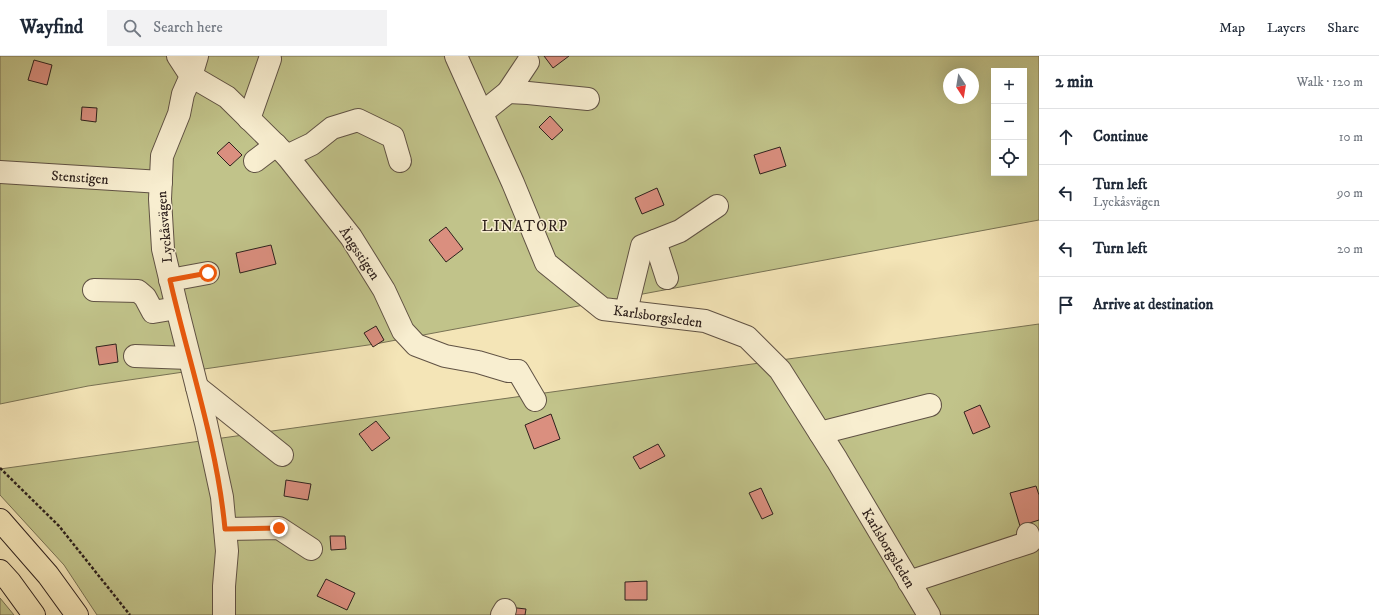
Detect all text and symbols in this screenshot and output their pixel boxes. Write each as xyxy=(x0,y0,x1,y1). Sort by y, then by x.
search box xyxy=(107,10,387,46)
text: Wayfind xyxy=(20,16,83,39)
icon: search xyxy=(121,17,143,39)
text: Search here xyxy=(153,18,223,37)
text: Map xyxy=(1219,19,1245,37)
text: Layers xyxy=(1267,19,1305,37)
text: Share xyxy=(1327,19,1359,37)
north arrow xyxy=(943,68,979,104)
map controls xyxy=(991,68,1027,176)
button: + xyxy=(991,68,1027,104)
text: 2 min xyxy=(1055,71,1093,93)
text: Walk · 120 m xyxy=(1297,74,1363,90)
button: − xyxy=(991,104,1027,140)
icon: ahead xyxy=(1055,126,1077,148)
text: Continue xyxy=(1093,127,1148,146)
text: 10 m xyxy=(1339,129,1363,145)
button: locate xyxy=(991,140,1027,176)
street label: Stenstigen xyxy=(51,167,110,189)
text: Turn left xyxy=(1093,175,1147,194)
icon: left xyxy=(1055,182,1077,204)
text: 90 m xyxy=(1337,185,1363,201)
street label: Lyckåsvägen xyxy=(153,190,177,264)
text: Lyckåsvägen xyxy=(1093,194,1160,210)
district label: LINATORP xyxy=(482,217,568,236)
street label: Ängsstigen xyxy=(335,223,384,284)
icon: left xyxy=(1055,238,1077,260)
text: Turn left xyxy=(1093,239,1147,258)
text: 20 m xyxy=(1337,241,1363,257)
route start xyxy=(199,264,217,282)
icon: arrive xyxy=(1055,294,1077,316)
text: Arrive at destination xyxy=(1093,295,1213,314)
street label: Karlsborgsleden xyxy=(612,302,704,332)
street label: Karlsborgsleden xyxy=(857,505,919,592)
route end xyxy=(270,519,288,537)

